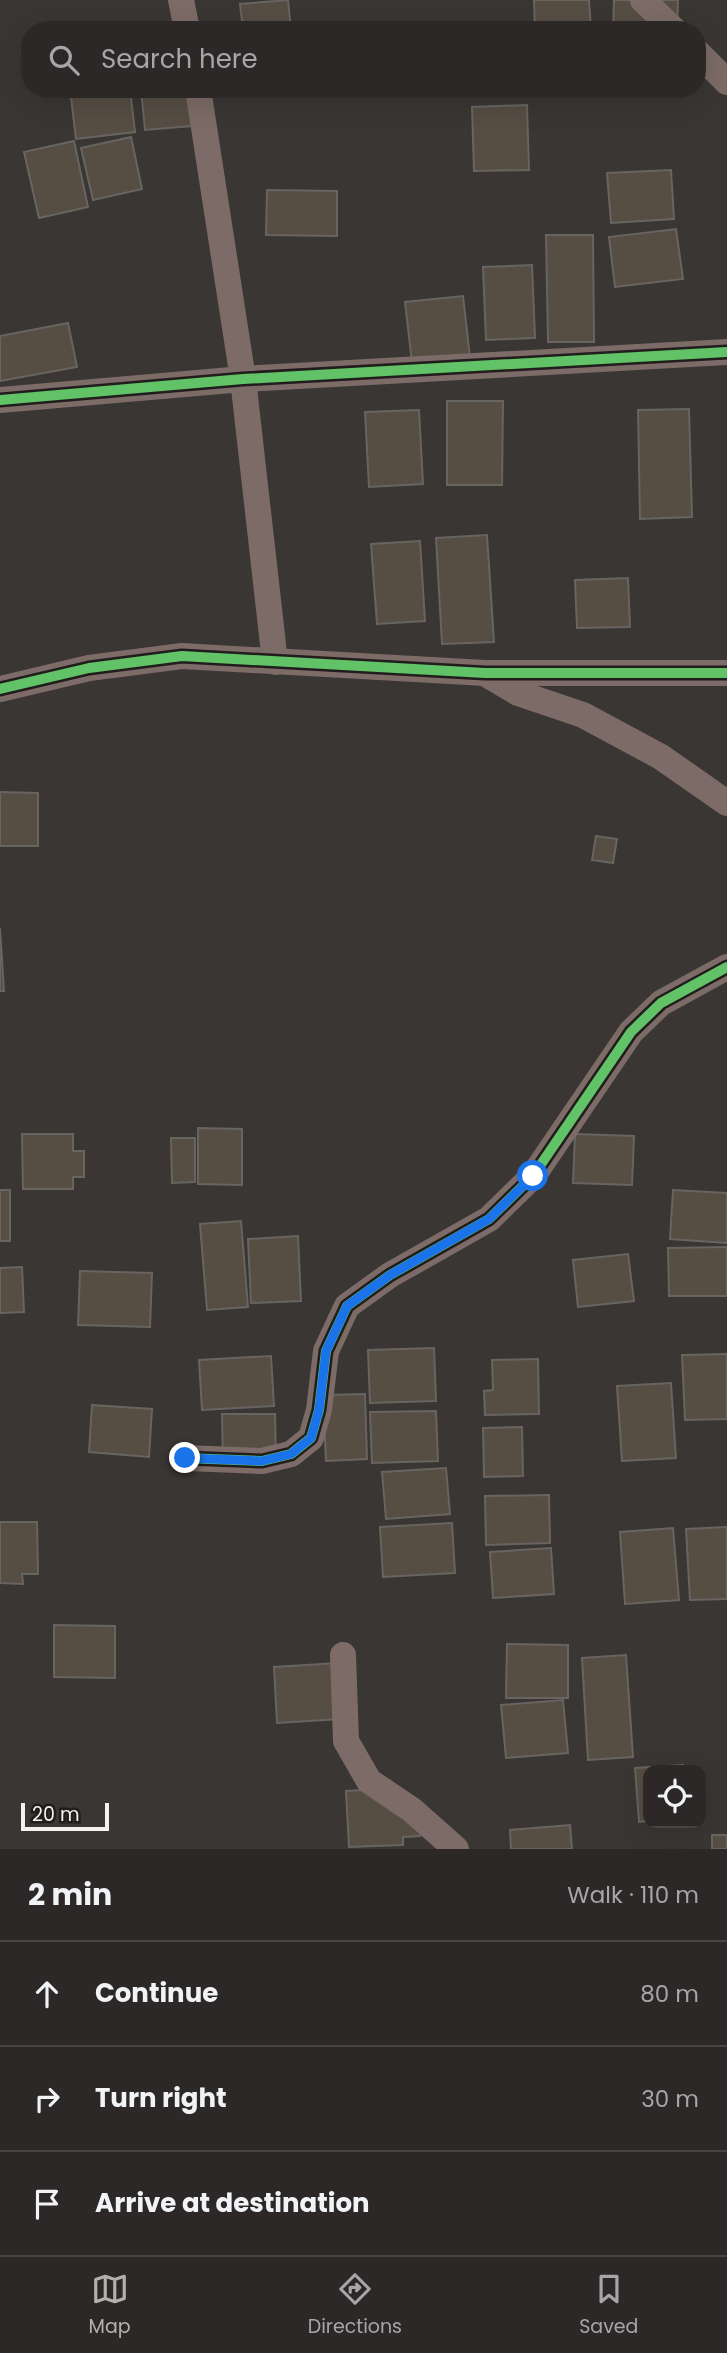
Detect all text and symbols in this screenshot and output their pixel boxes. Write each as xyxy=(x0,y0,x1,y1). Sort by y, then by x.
search box xyxy=(21,21,706,98)
icon: search xyxy=(45,41,83,79)
text: Search here xyxy=(101,41,258,77)
route start xyxy=(517,1160,548,1191)
route end xyxy=(169,1442,200,1473)
map controls xyxy=(643,1765,706,1828)
button: locate xyxy=(643,1765,706,1828)
scale bar xyxy=(21,1800,108,1832)
text: 20 m xyxy=(32,1801,80,1828)
text: 2 min xyxy=(28,1873,112,1916)
text: Walk · 110 m xyxy=(567,1879,699,1911)
icon: ahead xyxy=(28,1975,66,2013)
text: Continue xyxy=(95,1975,218,2011)
text: 80 m xyxy=(640,1978,699,2010)
icon: right xyxy=(28,2080,66,2118)
text: Turn right xyxy=(95,2080,227,2116)
text: 30 m xyxy=(641,2083,699,2115)
icon: arrive xyxy=(28,2185,66,2223)
text: Arrive at destination xyxy=(95,2185,370,2221)
tab: Map xyxy=(89,2270,131,2341)
tab: Directions xyxy=(308,2270,402,2341)
tab: Saved xyxy=(579,2270,638,2341)

